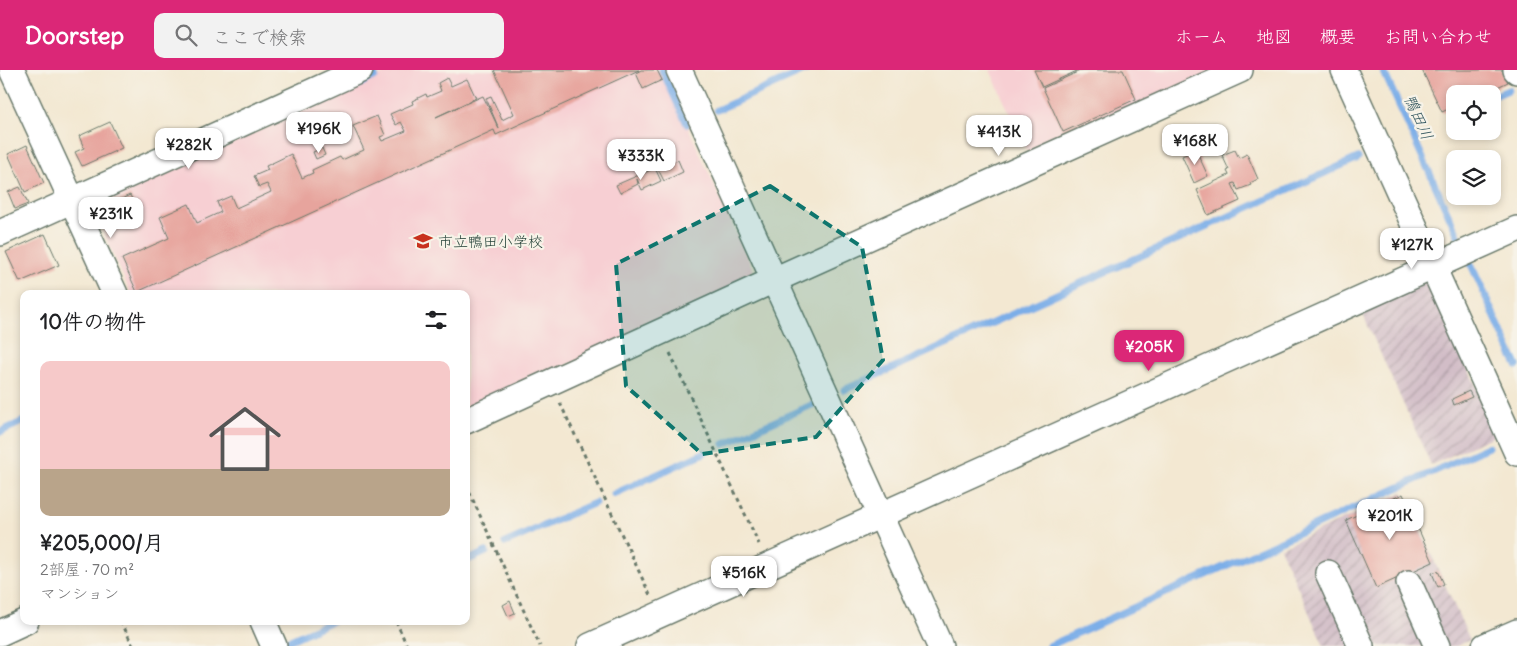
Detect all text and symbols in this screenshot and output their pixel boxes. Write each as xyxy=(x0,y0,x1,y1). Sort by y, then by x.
search box xyxy=(154,13,504,58)
text: Doorstep xyxy=(25,20,124,50)
icon: search xyxy=(172,21,200,49)
text: ここで検索 xyxy=(212,25,307,49)
text: ホーム xyxy=(1175,25,1228,48)
text: 地図 xyxy=(1256,25,1292,48)
text: 概要 xyxy=(1320,25,1356,48)
text: お問い合わせ xyxy=(1384,25,1492,48)
map controls xyxy=(1446,85,1501,205)
button: locate xyxy=(1446,85,1501,140)
water label: 鴨田川 xyxy=(1400,91,1438,143)
pin: ¥196K xyxy=(284,112,354,154)
pin: ¥413K xyxy=(964,114,1034,157)
text: ¥196K xyxy=(297,118,341,138)
text: ¥413K xyxy=(977,121,1021,141)
pin: ¥168K xyxy=(1160,124,1230,166)
pin: ¥282K xyxy=(154,128,224,170)
text: ¥168K xyxy=(1173,130,1217,150)
text: ¥282K xyxy=(166,134,212,154)
pin: ¥333K xyxy=(606,138,676,181)
text: ¥333K xyxy=(618,145,664,165)
button: layers xyxy=(1446,150,1501,205)
pin: ¥231K xyxy=(76,196,146,239)
text: ¥231K xyxy=(89,203,133,223)
pin: ¥127K xyxy=(1377,228,1447,270)
school or university icon: 市立鴨田小学校 xyxy=(412,230,434,252)
place label: 市立鴨田小学校 xyxy=(438,232,543,251)
text: ¥127K xyxy=(1391,234,1433,254)
icon: filters xyxy=(422,306,450,334)
text: 10件の物件 xyxy=(40,308,146,335)
pin: ¥205K xyxy=(1114,330,1184,372)
text: ¥205K xyxy=(1125,336,1173,356)
icon: home xyxy=(200,394,290,484)
pin: ¥201K xyxy=(1355,498,1425,541)
text: ¥201K xyxy=(1368,505,1412,525)
text: ¥205,000/月 xyxy=(40,529,164,556)
pin: ¥516K xyxy=(709,556,779,598)
text: 2部屋 · 70 m² xyxy=(40,559,134,579)
text: ¥516K xyxy=(722,562,766,582)
text: マンション xyxy=(40,583,119,603)

